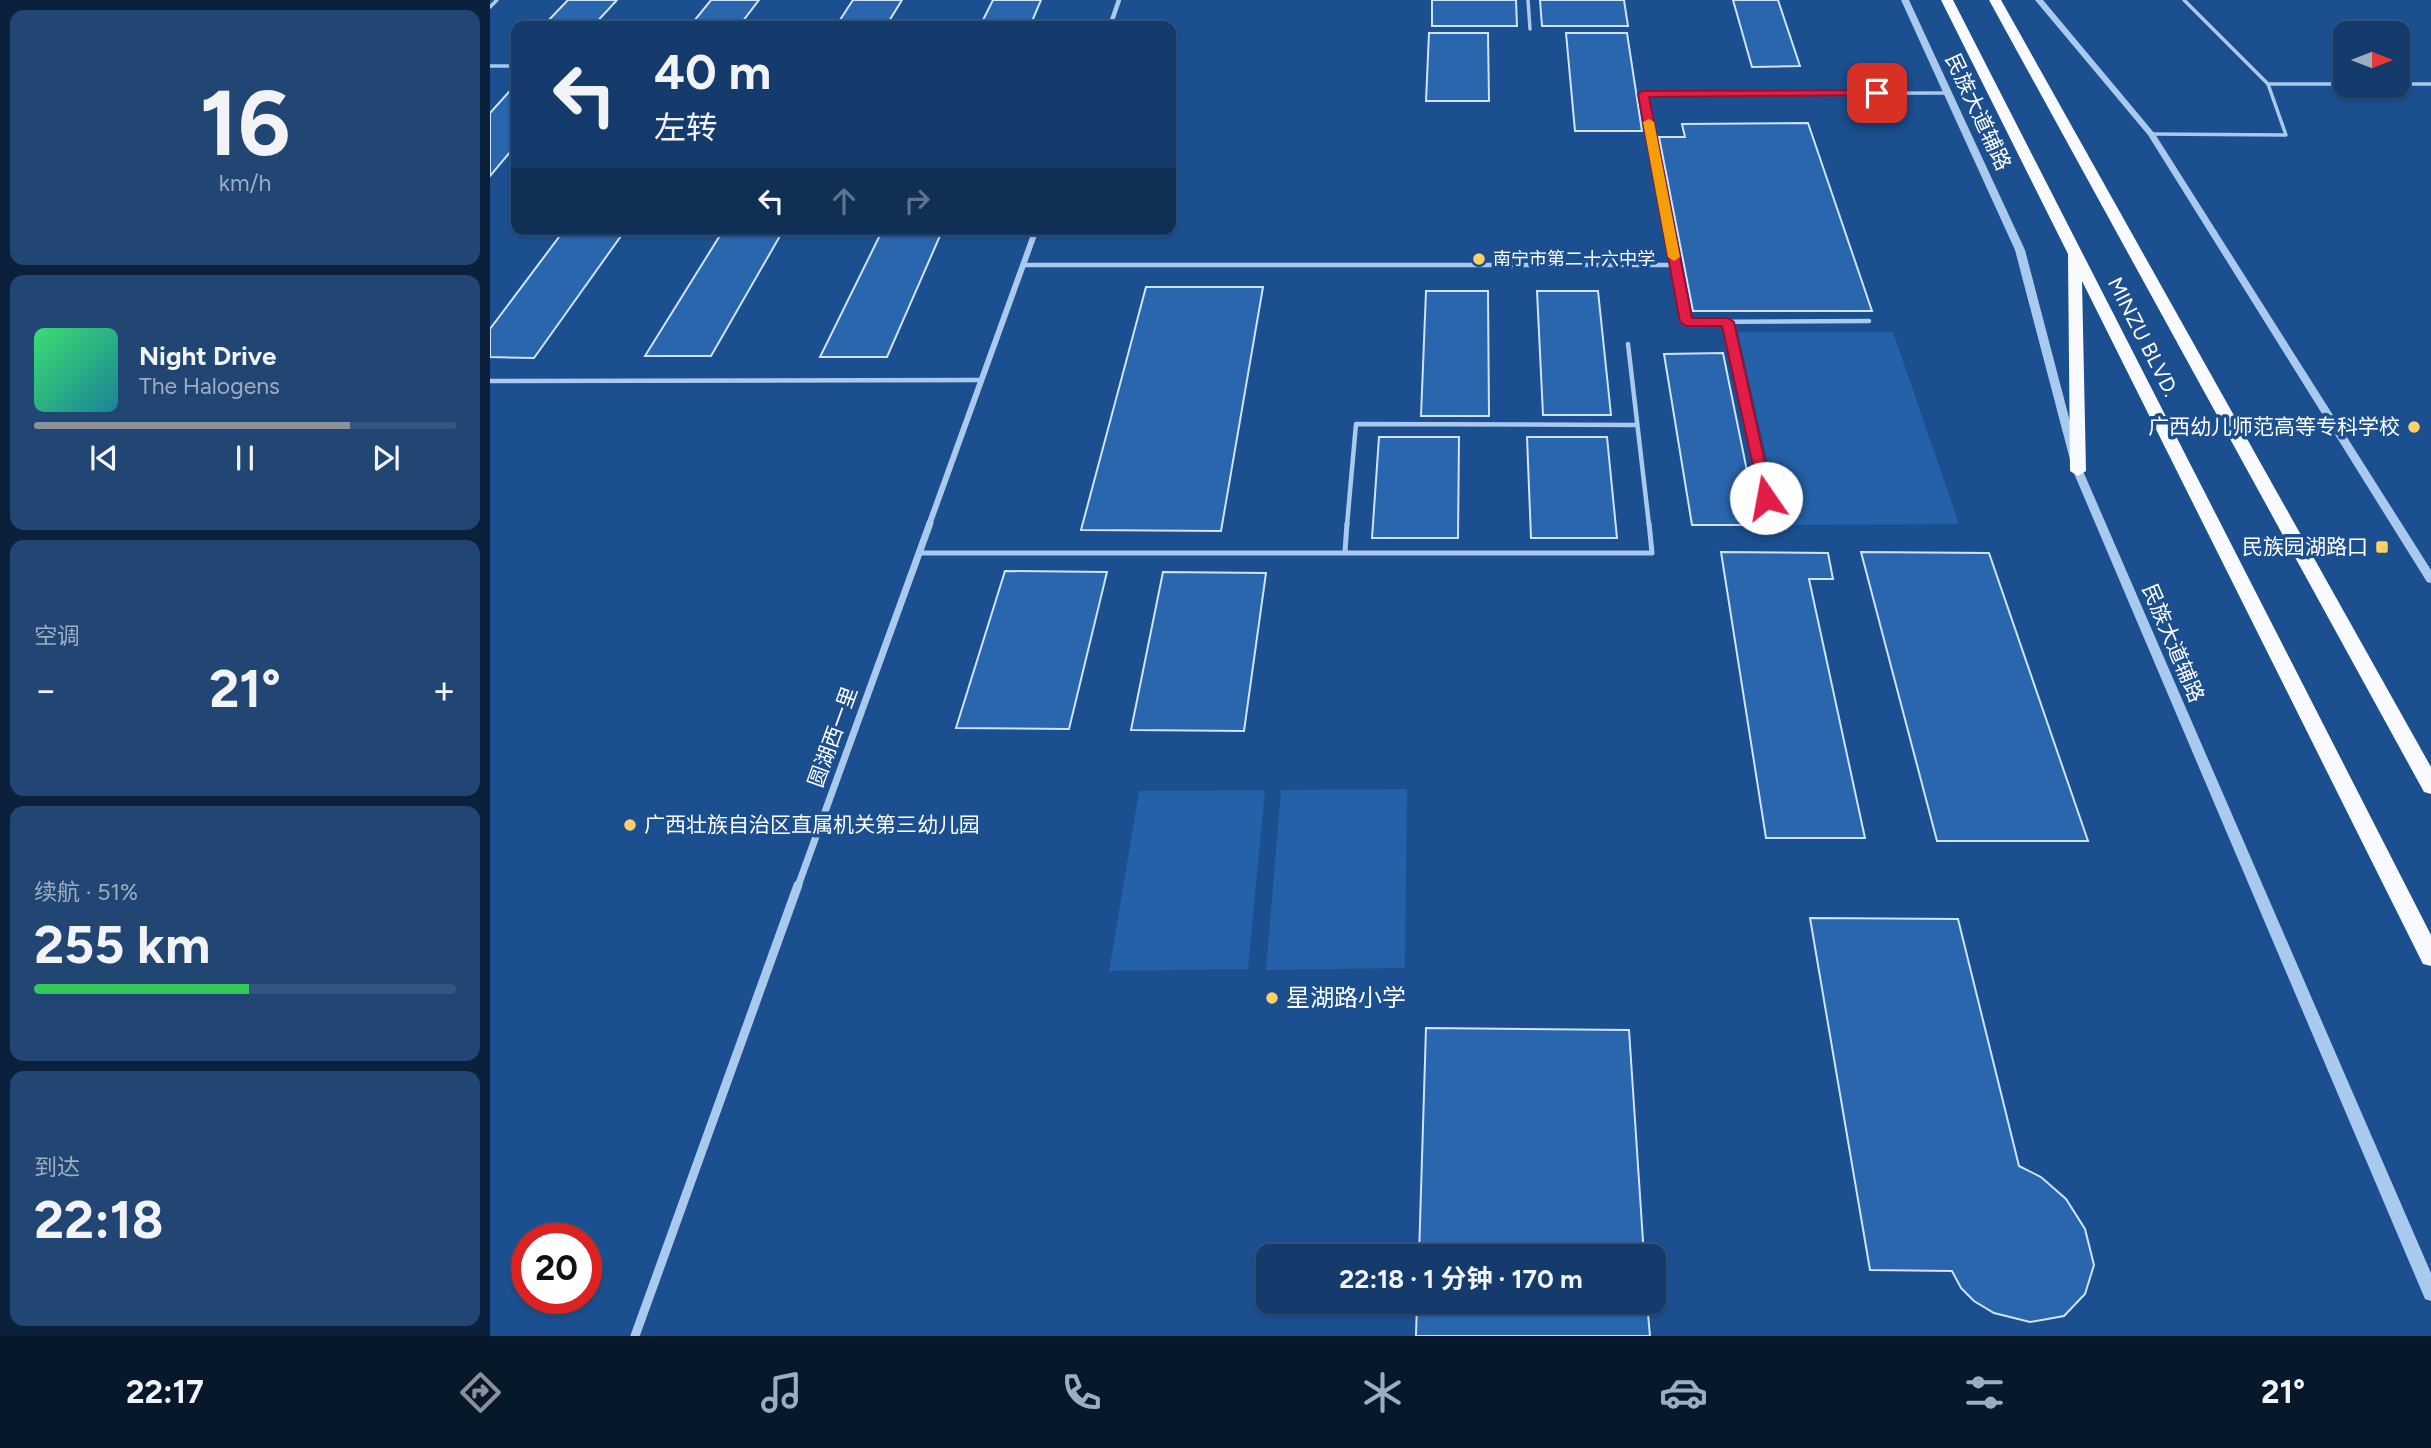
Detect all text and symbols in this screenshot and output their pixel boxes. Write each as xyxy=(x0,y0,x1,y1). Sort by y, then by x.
north arrow xyxy=(2333,21,2410,98)
map controls xyxy=(2333,21,2410,98)
text: 40 m xyxy=(654,42,771,101)
icon: left xyxy=(539,49,630,140)
street label: 民族大道辅路 xyxy=(1940,49,2016,174)
pin xyxy=(1847,63,1907,123)
text: 16 xyxy=(199,69,291,178)
icon: arrive xyxy=(1858,74,1896,112)
text: 左转 xyxy=(654,109,718,147)
text: km/h xyxy=(219,169,271,197)
icon: left xyxy=(752,182,790,220)
icon: ahead xyxy=(825,182,863,220)
icon: right xyxy=(898,182,936,220)
place label: 南宁市第二十六中学 xyxy=(1493,248,1655,270)
marker: 南宁市第二十六中学 xyxy=(1471,251,1487,267)
street label: MINZU BLVD. xyxy=(2103,273,2184,401)
text: Night Drive xyxy=(139,340,276,372)
text: The Halogens xyxy=(139,372,280,400)
place label: 广西幼儿师范高等专科学校 xyxy=(2148,414,2400,439)
marker: 广西幼儿师范高等专科学校 xyxy=(2406,419,2422,435)
icon: previous xyxy=(85,439,123,477)
icon: pause xyxy=(226,439,264,477)
icon: next xyxy=(367,439,405,477)
position arrow xyxy=(1729,461,1803,535)
place label: 民族园湖路口 xyxy=(2242,534,2368,559)
marker: 民族园湖路口 xyxy=(2374,539,2390,555)
street label: 民族大道辅路 xyxy=(2137,580,2210,706)
text: 空调 xyxy=(34,622,80,650)
text: 21° xyxy=(209,658,281,720)
text: − xyxy=(34,667,58,713)
text: + xyxy=(432,667,456,713)
street label: 圆湖西一里 xyxy=(803,683,862,790)
place label: 广西壮族自治区直属机关第三幼儿园 xyxy=(644,812,980,837)
marker: 广西壮族自治区直属机关第三幼儿园 xyxy=(622,817,638,833)
text: 续航 · 51% xyxy=(34,878,138,906)
text: 255 km xyxy=(34,914,210,976)
place label: 星湖路小学 xyxy=(1286,983,1406,1012)
marker: 星湖路小学 xyxy=(1264,990,1280,1006)
text: 到达 xyxy=(34,1153,80,1181)
text: 22:18 xyxy=(34,1189,164,1251)
speed limit sign: 20 xyxy=(511,1223,602,1314)
text: 22:18 · 1 分钟 · 170 m xyxy=(1339,1263,1583,1295)
icon: directions xyxy=(456,1368,505,1417)
icon: music xyxy=(757,1368,806,1417)
icon: phone xyxy=(1057,1368,1106,1417)
icon: climate xyxy=(1358,1368,1407,1417)
icon: car xyxy=(1659,1368,1708,1417)
icon: filters xyxy=(1960,1368,2009,1417)
text: 22:17 xyxy=(126,1373,204,1411)
text: 21° xyxy=(2261,1373,2305,1411)

